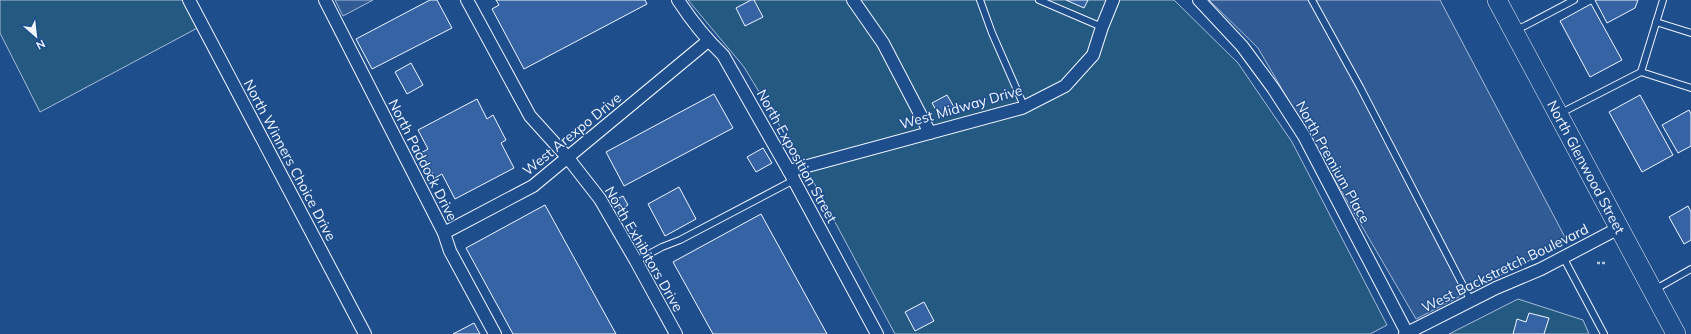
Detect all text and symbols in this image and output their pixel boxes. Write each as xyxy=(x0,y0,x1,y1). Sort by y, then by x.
north arrow xyxy=(16,16,56,56)
text: N xyxy=(34,37,48,53)
street label: North Winners Choice Drive xyxy=(240,76,340,244)
street label: West Midway Drive xyxy=(898,81,1024,133)
street label: North Exposition Street xyxy=(753,86,841,226)
street label: West Arexpo Drive xyxy=(519,89,625,179)
street label: North Paddock Drive xyxy=(385,96,461,224)
street label: North Glenwood Street xyxy=(1543,97,1629,237)
street label: North Premium Place xyxy=(1292,98,1374,226)
street label: North Exhibitors Drive xyxy=(601,183,687,315)
street label: West Backstretch Boulevard xyxy=(1419,220,1591,316)

